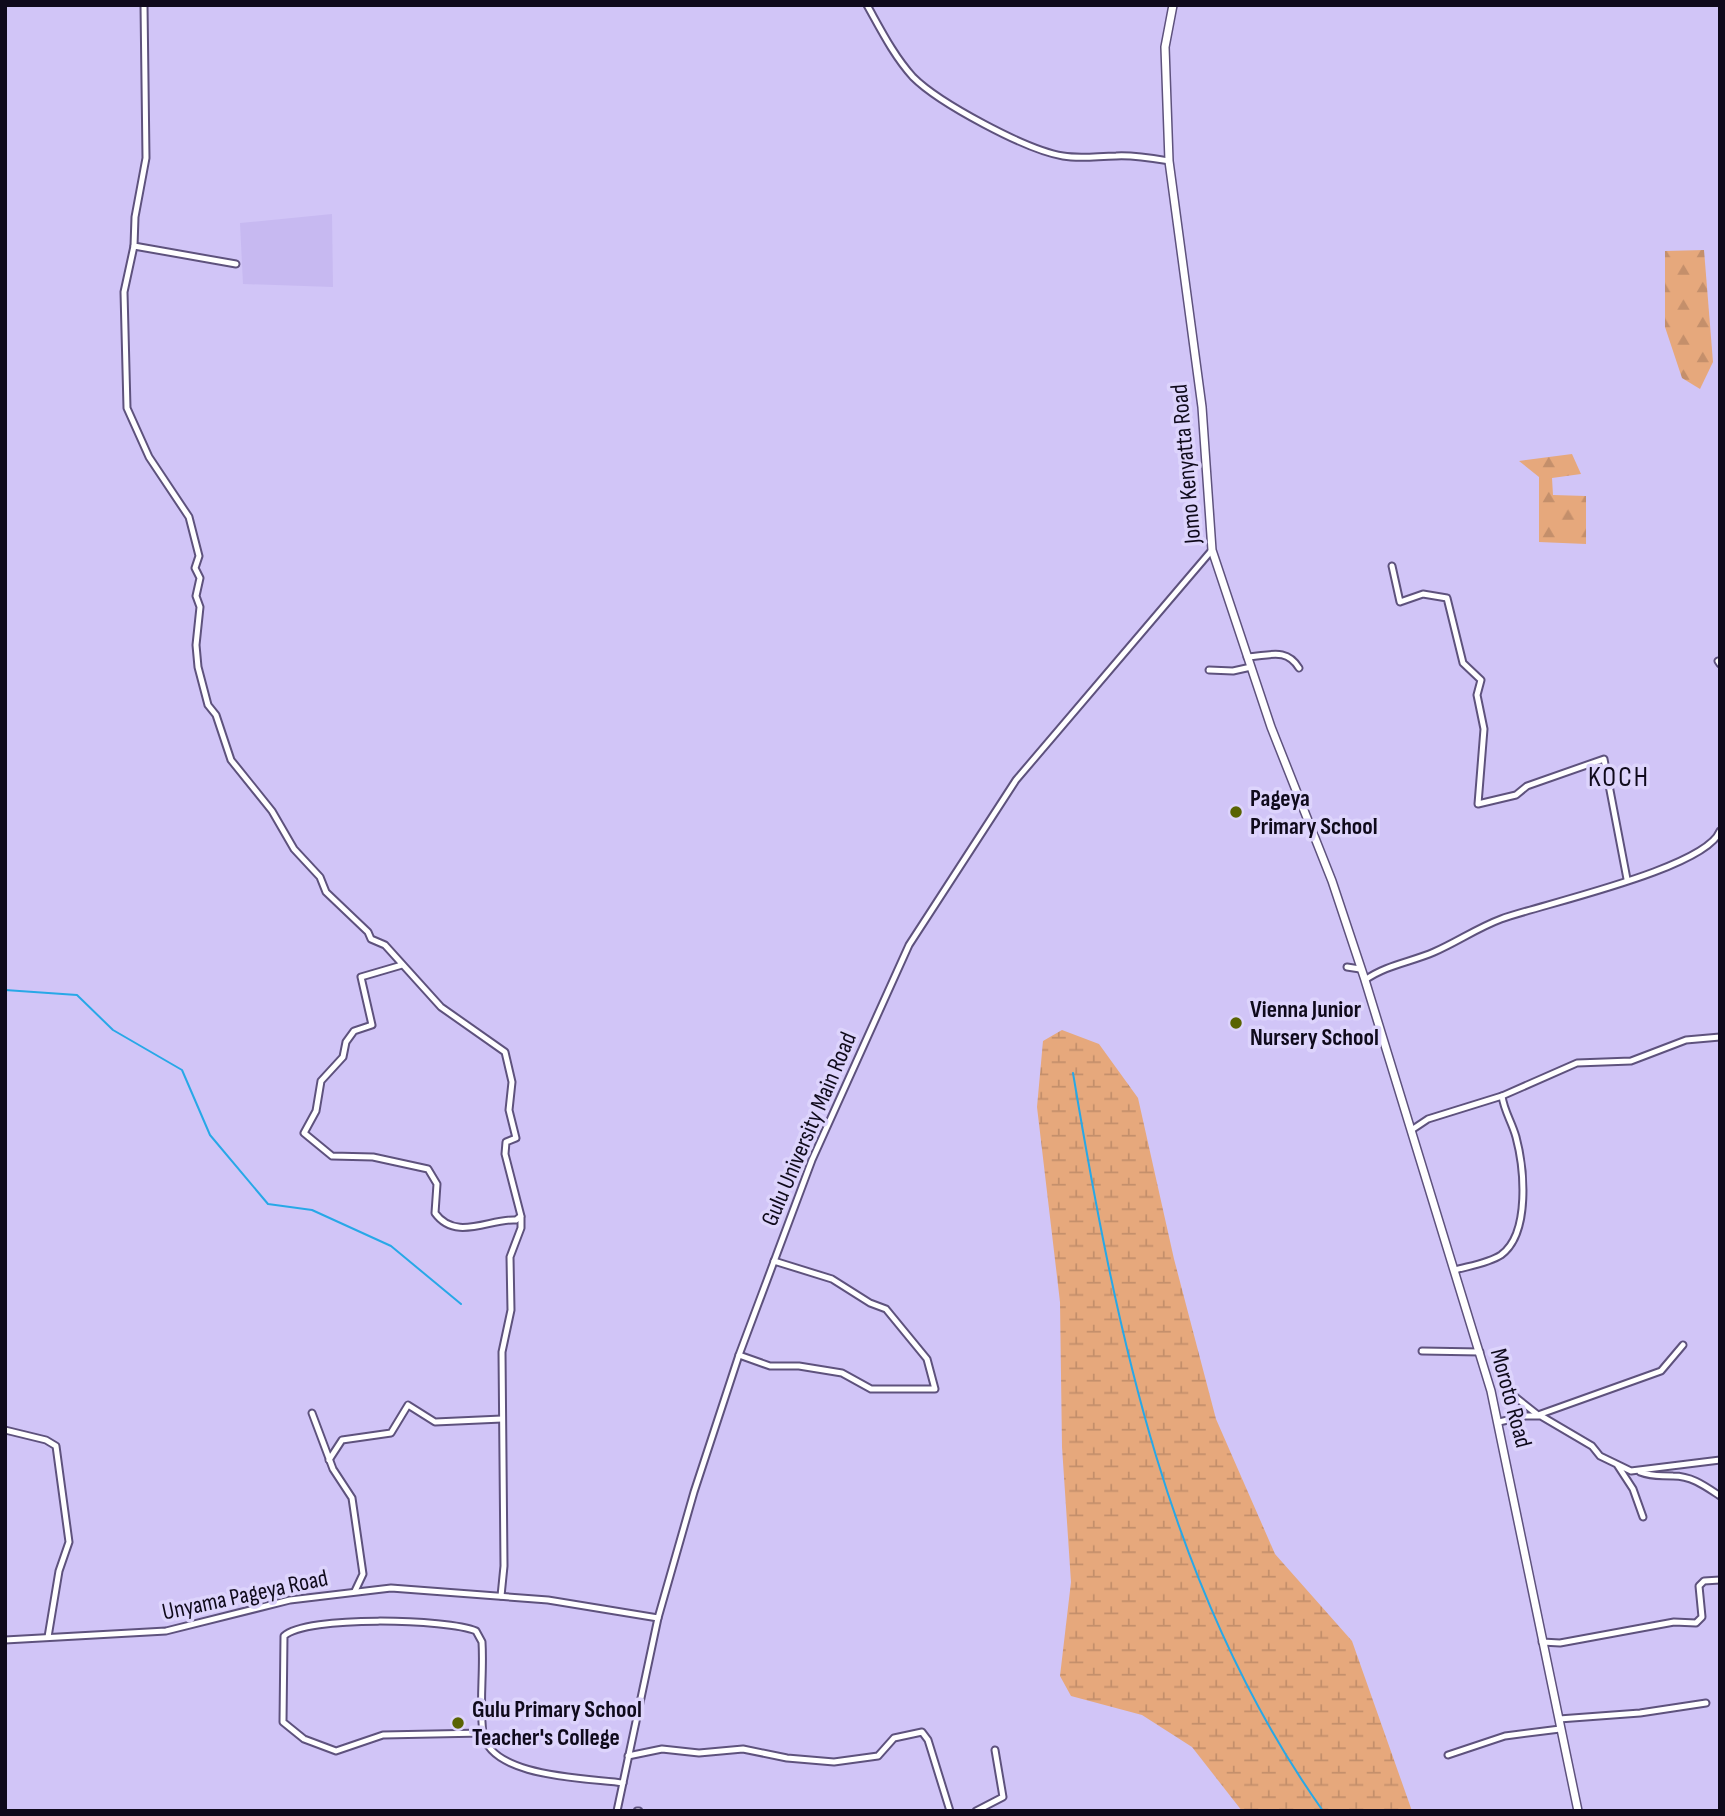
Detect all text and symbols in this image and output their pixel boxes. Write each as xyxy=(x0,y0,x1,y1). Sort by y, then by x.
street label: Jomo Kenyatta Road xyxy=(1165,383,1208,546)
district label: KOCH xyxy=(1588,761,1650,794)
place label: Pageya Primary School xyxy=(1250,784,1378,841)
marker: Pageya Primary School xyxy=(1228,804,1244,820)
place label: Vienna Junior Nursery School xyxy=(1250,995,1379,1052)
marker: Vienna Junior Nursery School xyxy=(1228,1015,1244,1031)
street label: Gulu University Main Road xyxy=(755,1028,863,1230)
street label: Moroto Road xyxy=(1484,1345,1538,1451)
street label: Unyama Pageya Road xyxy=(159,1563,331,1627)
place label: Gulu Primary School Teacher's College xyxy=(472,1695,642,1752)
marker: Gulu Primary School Teacher's College xyxy=(450,1715,466,1731)

